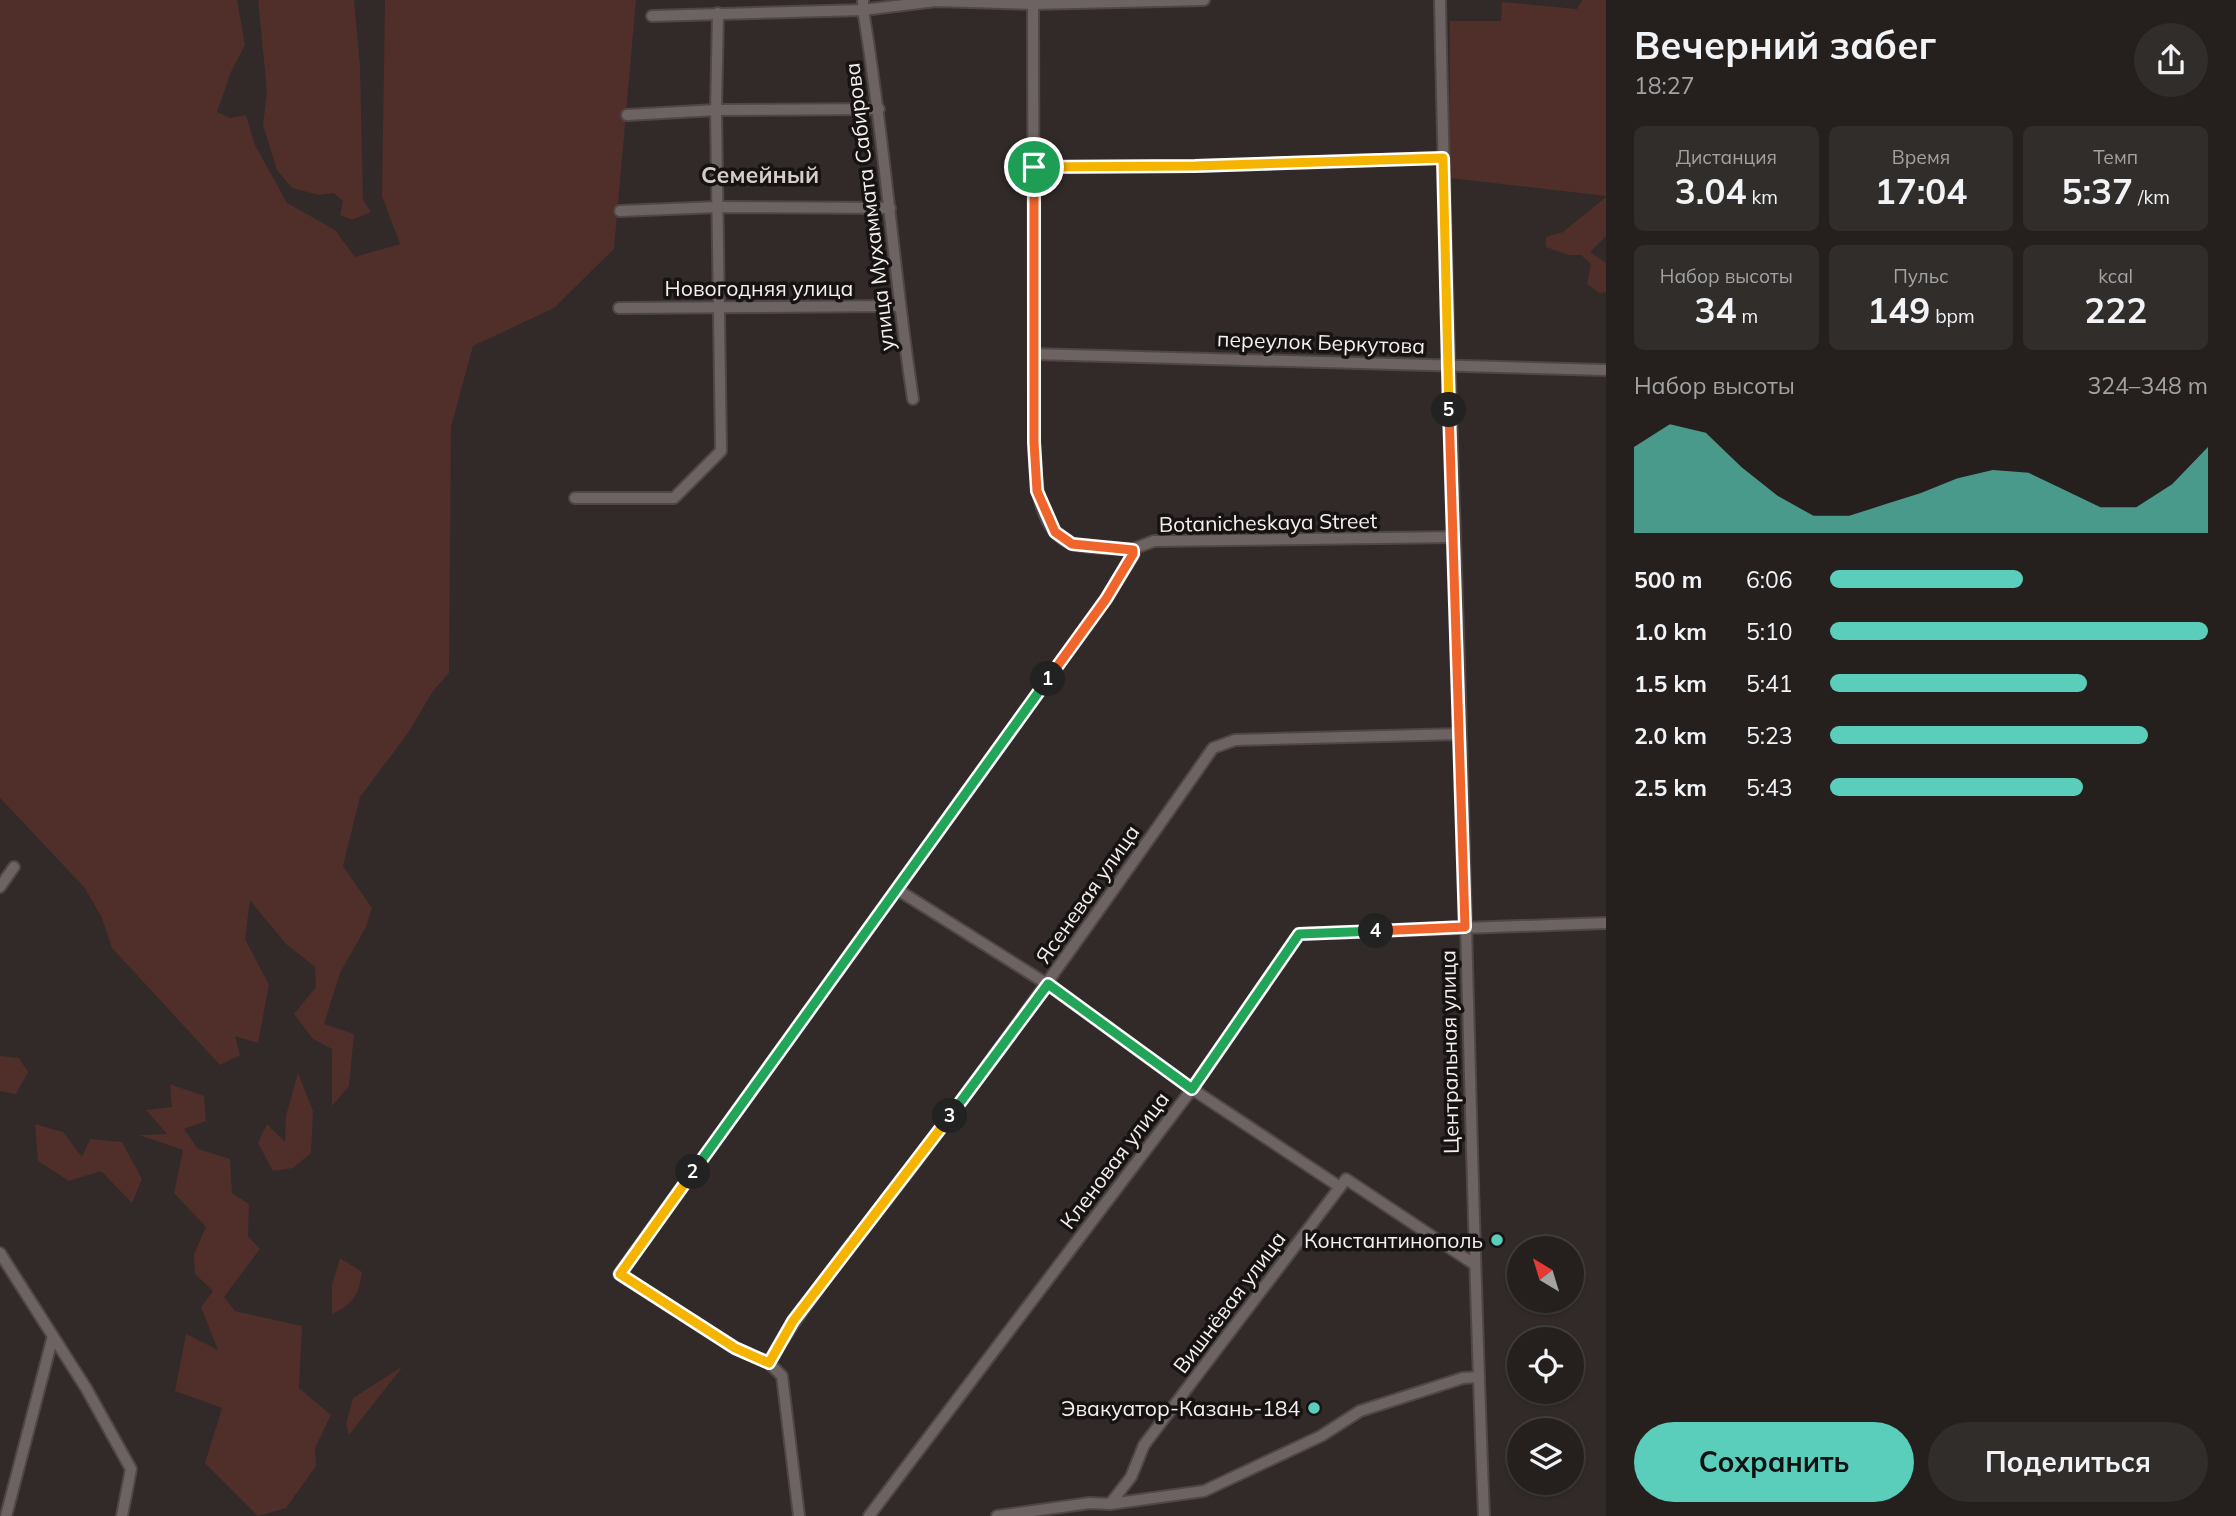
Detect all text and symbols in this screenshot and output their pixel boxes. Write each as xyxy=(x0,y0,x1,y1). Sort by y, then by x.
text: Вечерний забег xyxy=(1634,21,1936,69)
button: share xyxy=(2134,23,2208,97)
street label: улица Мухаммата Сабирова xyxy=(838,61,900,353)
text: 18:27 xyxy=(1634,71,1694,100)
pin xyxy=(1004,137,1064,197)
text: Дистанция xyxy=(1676,145,1777,169)
text: Время xyxy=(1892,145,1950,169)
text: Темп xyxy=(2093,145,2138,169)
icon: arrive xyxy=(1015,148,1053,186)
district label: Семейный xyxy=(701,160,819,189)
text: 3.04 xyxy=(1675,169,1746,213)
text: 17:04 xyxy=(1875,169,1967,213)
text: 5:37 xyxy=(2061,169,2133,213)
text: km xyxy=(1746,185,1778,209)
text: /km xyxy=(2133,185,2170,209)
text: Набор высоты xyxy=(1660,264,1793,288)
text: Пульс xyxy=(1893,264,1949,288)
text: kcal xyxy=(2098,264,2133,288)
street label: Новогодняя улица xyxy=(665,275,853,301)
text: 34 xyxy=(1694,288,1737,332)
text: 149 xyxy=(1867,288,1930,332)
text: 222 xyxy=(2084,288,2147,332)
text: m xyxy=(1737,304,1758,328)
text: bpm xyxy=(1930,304,1975,328)
street label: переулок Беркутова xyxy=(1217,325,1425,359)
text: Набор высоты xyxy=(1634,371,1795,400)
text: 324–348 m xyxy=(2087,371,2208,400)
pin: 5 xyxy=(1432,392,1466,428)
text: 5 xyxy=(1443,397,1454,421)
street label: Botanicheskaya Street xyxy=(1159,507,1377,537)
text: 500 m xyxy=(1634,565,1702,594)
text: 6:06 xyxy=(1746,565,1793,594)
text: 1.0 km xyxy=(1634,617,1707,646)
text: 5:10 xyxy=(1746,617,1793,646)
pin: 1 xyxy=(1030,662,1066,696)
text: 1 xyxy=(1042,666,1053,690)
text: 1.5 km xyxy=(1634,669,1707,698)
text: 5:41 xyxy=(1746,669,1793,698)
text: 2.0 km xyxy=(1634,721,1707,750)
text: 5:23 xyxy=(1746,721,1793,750)
text: 2.5 km xyxy=(1634,773,1707,802)
text: 5:43 xyxy=(1746,773,1793,802)
street label: Ясеневая улица xyxy=(1029,820,1145,968)
pin: 4 xyxy=(1358,914,1394,948)
text: 4 xyxy=(1370,918,1381,942)
street label: Центральная улица xyxy=(1434,950,1464,1154)
street label: Кленовая улица xyxy=(1054,1086,1174,1234)
pin: 3 xyxy=(932,1098,968,1134)
text: 3 xyxy=(944,1103,955,1127)
pin: 2 xyxy=(676,1154,710,1190)
text: 2 xyxy=(687,1159,698,1183)
street label: Вишнёвая улица xyxy=(1167,1226,1291,1378)
place label: Константинополь xyxy=(1304,1227,1483,1253)
marker: Константинополь xyxy=(1489,1232,1505,1248)
north arrow xyxy=(1507,1236,1584,1312)
map controls xyxy=(1507,1236,1584,1495)
button: locate xyxy=(1507,1327,1584,1404)
place label: Эвакуатор-Казань-184 xyxy=(1061,1395,1300,1421)
marker: Эвакуатор-Казань-184 xyxy=(1306,1400,1322,1416)
button: layers xyxy=(1507,1418,1584,1495)
button: Сохранить xyxy=(1634,1422,1914,1502)
button: Поделиться xyxy=(1928,1422,2208,1502)

